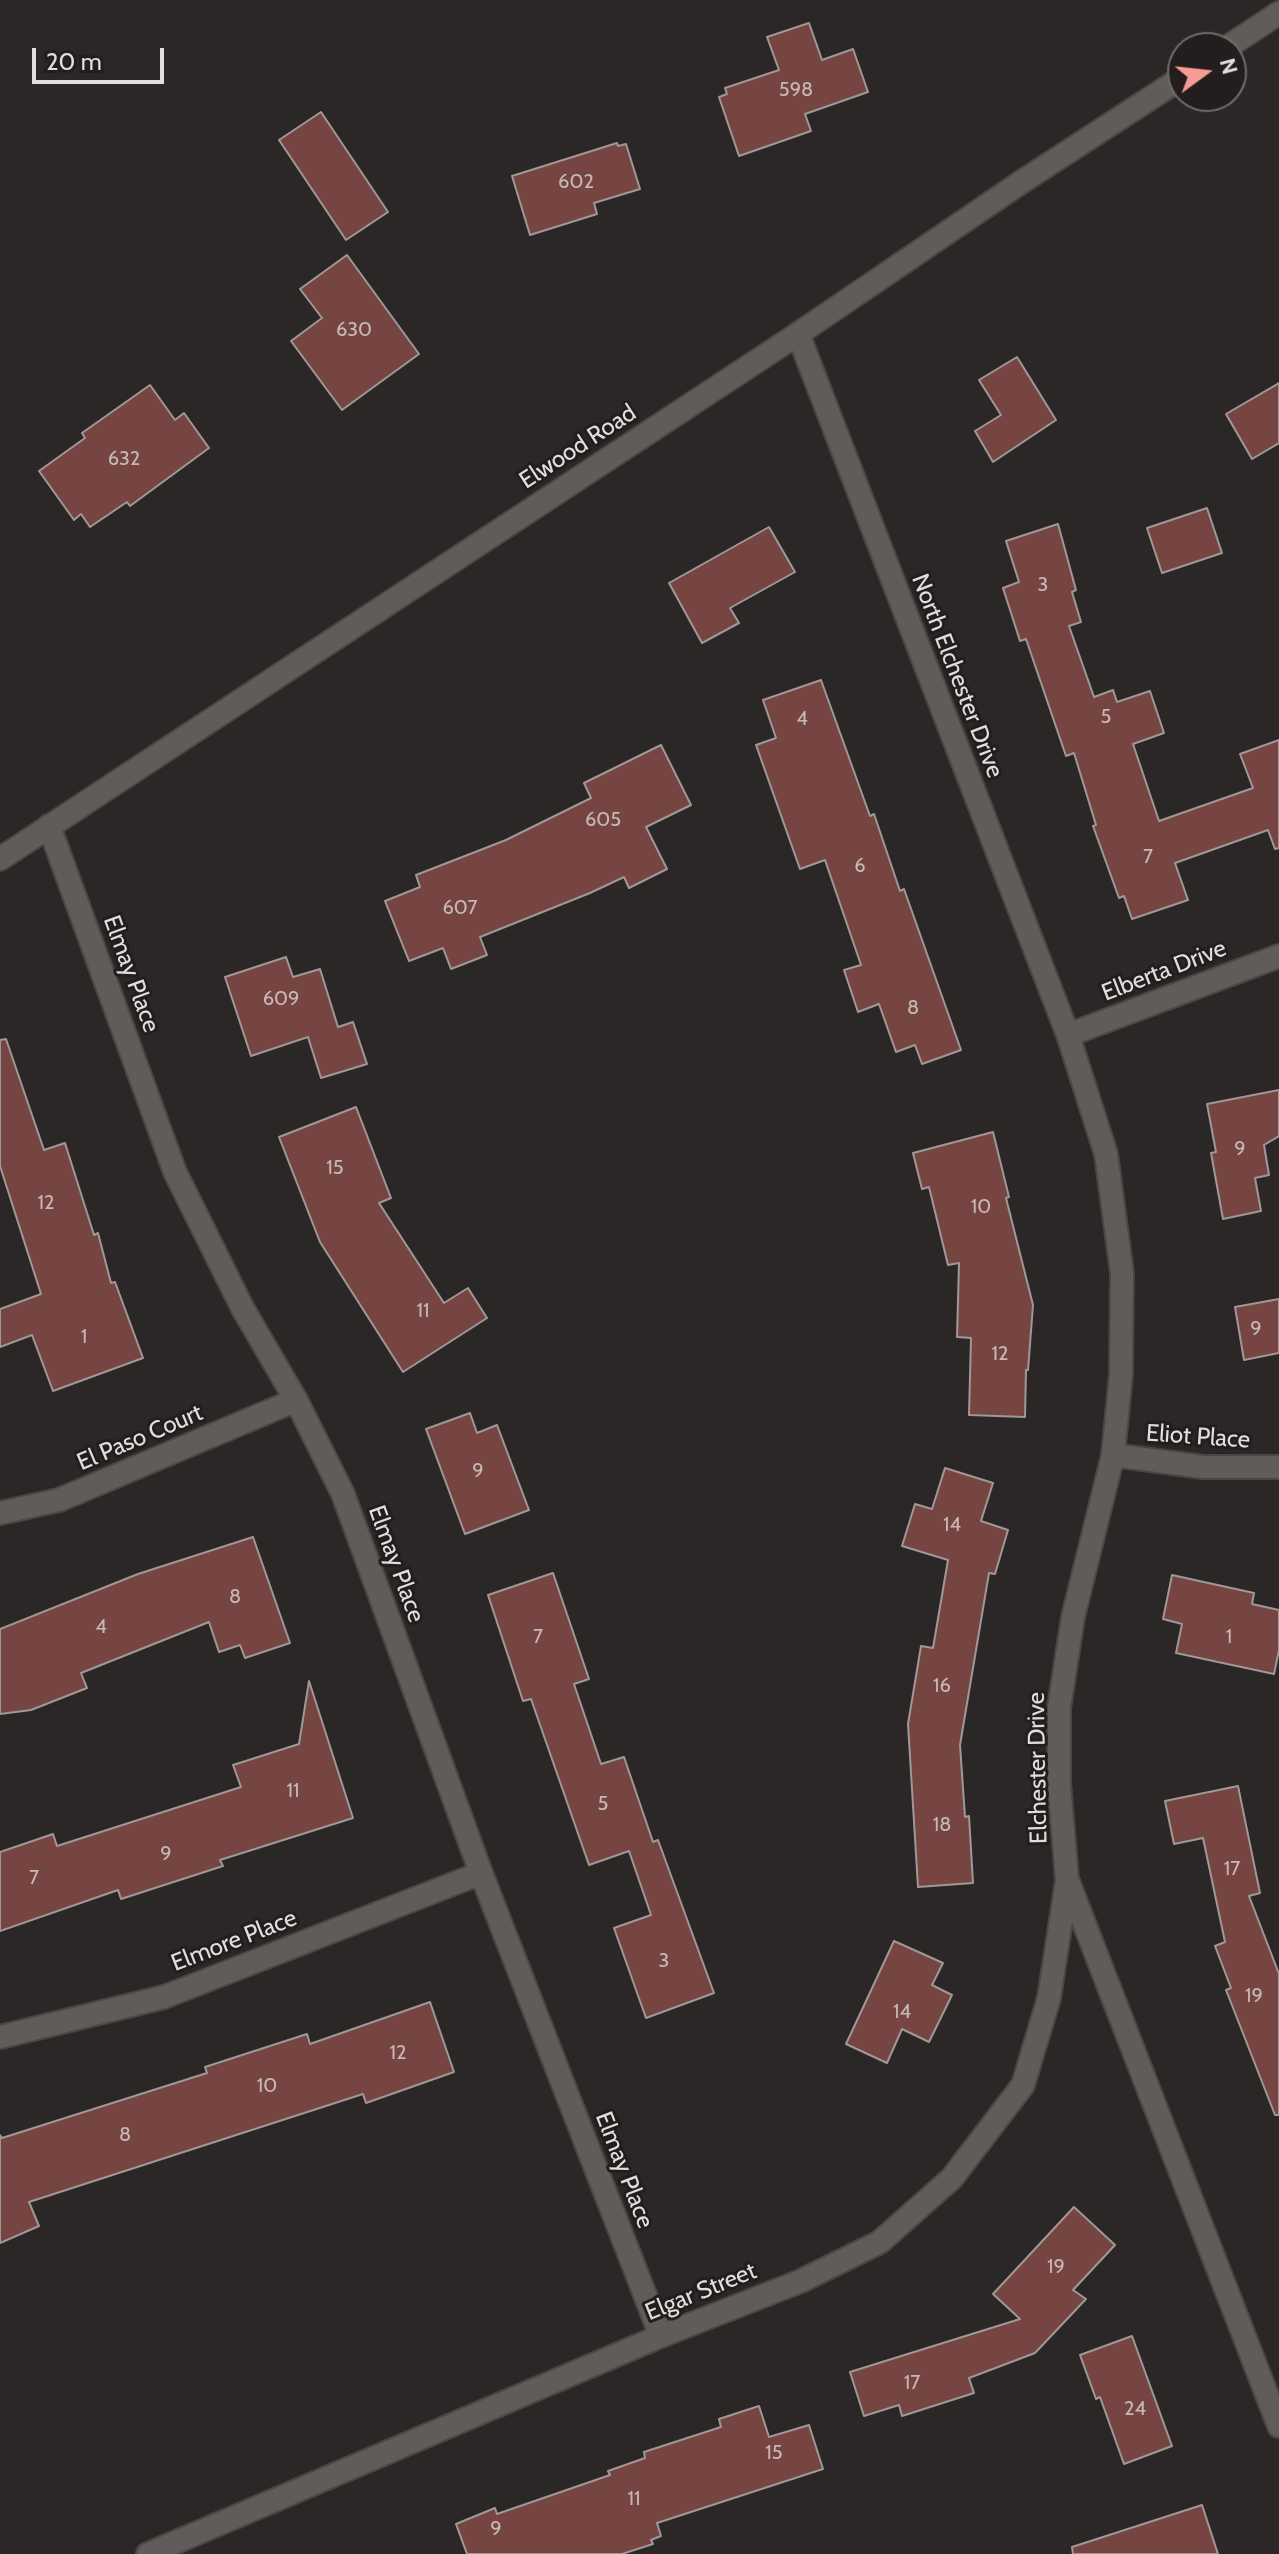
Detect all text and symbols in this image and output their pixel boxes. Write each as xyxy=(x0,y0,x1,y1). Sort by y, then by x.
scale bar xyxy=(36,32,168,82)
north arrow xyxy=(1167,32,1247,112)
text: 20 m xyxy=(46,47,102,76)
text: N xyxy=(1214,55,1244,77)
house number: 598 xyxy=(779,78,813,102)
house number: 602 xyxy=(558,170,594,194)
house number: 630 xyxy=(336,318,372,342)
street label: Elwood Road xyxy=(514,399,642,495)
house number: 632 xyxy=(108,447,140,471)
street label: North Elchester Drive xyxy=(905,570,1009,782)
house number: 3 xyxy=(1038,573,1048,597)
house number: 5 xyxy=(1101,705,1111,729)
house number: 4 xyxy=(796,707,808,731)
house number: 605 xyxy=(585,808,621,832)
house number: 7 xyxy=(1143,845,1153,869)
house number: 6 xyxy=(854,854,866,878)
house number: 607 xyxy=(442,896,478,920)
street label: Elmay Place xyxy=(97,912,165,1036)
street label: Elberta Drive xyxy=(1098,934,1230,1008)
house number: 609 xyxy=(263,987,299,1011)
house number: 8 xyxy=(907,996,919,1020)
house number: 9 xyxy=(1234,1137,1246,1161)
house number: 15 xyxy=(326,1156,344,1180)
house number: 12 xyxy=(38,1191,54,1215)
house number: 10 xyxy=(971,1195,991,1219)
house number: 11 xyxy=(416,1299,430,1323)
house number: 9 xyxy=(1250,1317,1262,1341)
house number: 1 xyxy=(81,1325,87,1349)
house number: 12 xyxy=(992,1342,1008,1366)
street label: El Paso Court xyxy=(73,1399,207,1477)
street label: Eliot Place xyxy=(1145,1419,1251,1455)
house number: 9 xyxy=(472,1459,484,1483)
street label: Elmay Place xyxy=(362,1502,430,1626)
house number: 14 xyxy=(943,1513,961,1537)
house number: 8 xyxy=(229,1585,241,1609)
house number: 4 xyxy=(95,1615,107,1639)
house number: 7 xyxy=(533,1625,543,1649)
house number: 1 xyxy=(1226,1625,1232,1649)
house number: 16 xyxy=(933,1674,951,1698)
street label: Elchester Drive xyxy=(1022,1692,1054,1844)
house number: 11 xyxy=(286,1779,300,1803)
house number: 5 xyxy=(598,1792,608,1816)
house number: 18 xyxy=(933,1813,951,1837)
house number: 9 xyxy=(160,1842,172,1866)
house number: 17 xyxy=(1224,1857,1240,1881)
house number: 7 xyxy=(29,1866,39,1890)
street label: Elmore Place xyxy=(167,1904,301,1978)
house number: 3 xyxy=(659,1949,669,1973)
house number: 19 xyxy=(1245,1984,1263,2008)
house number: 14 xyxy=(893,2000,911,2024)
house number: 12 xyxy=(390,2041,406,2065)
house number: 10 xyxy=(257,2074,277,2098)
street label: Elmay Place xyxy=(589,2108,659,2232)
house number: 8 xyxy=(119,2123,131,2147)
house number: 19 xyxy=(1047,2255,1065,2279)
street label: Elgar Street xyxy=(641,2257,761,2327)
house number: 17 xyxy=(904,2371,920,2395)
house number: 24 xyxy=(1124,2397,1146,2421)
house number: 15 xyxy=(765,2441,783,2465)
house number: 11 xyxy=(627,2487,641,2511)
house number: 9 xyxy=(490,2517,502,2541)

